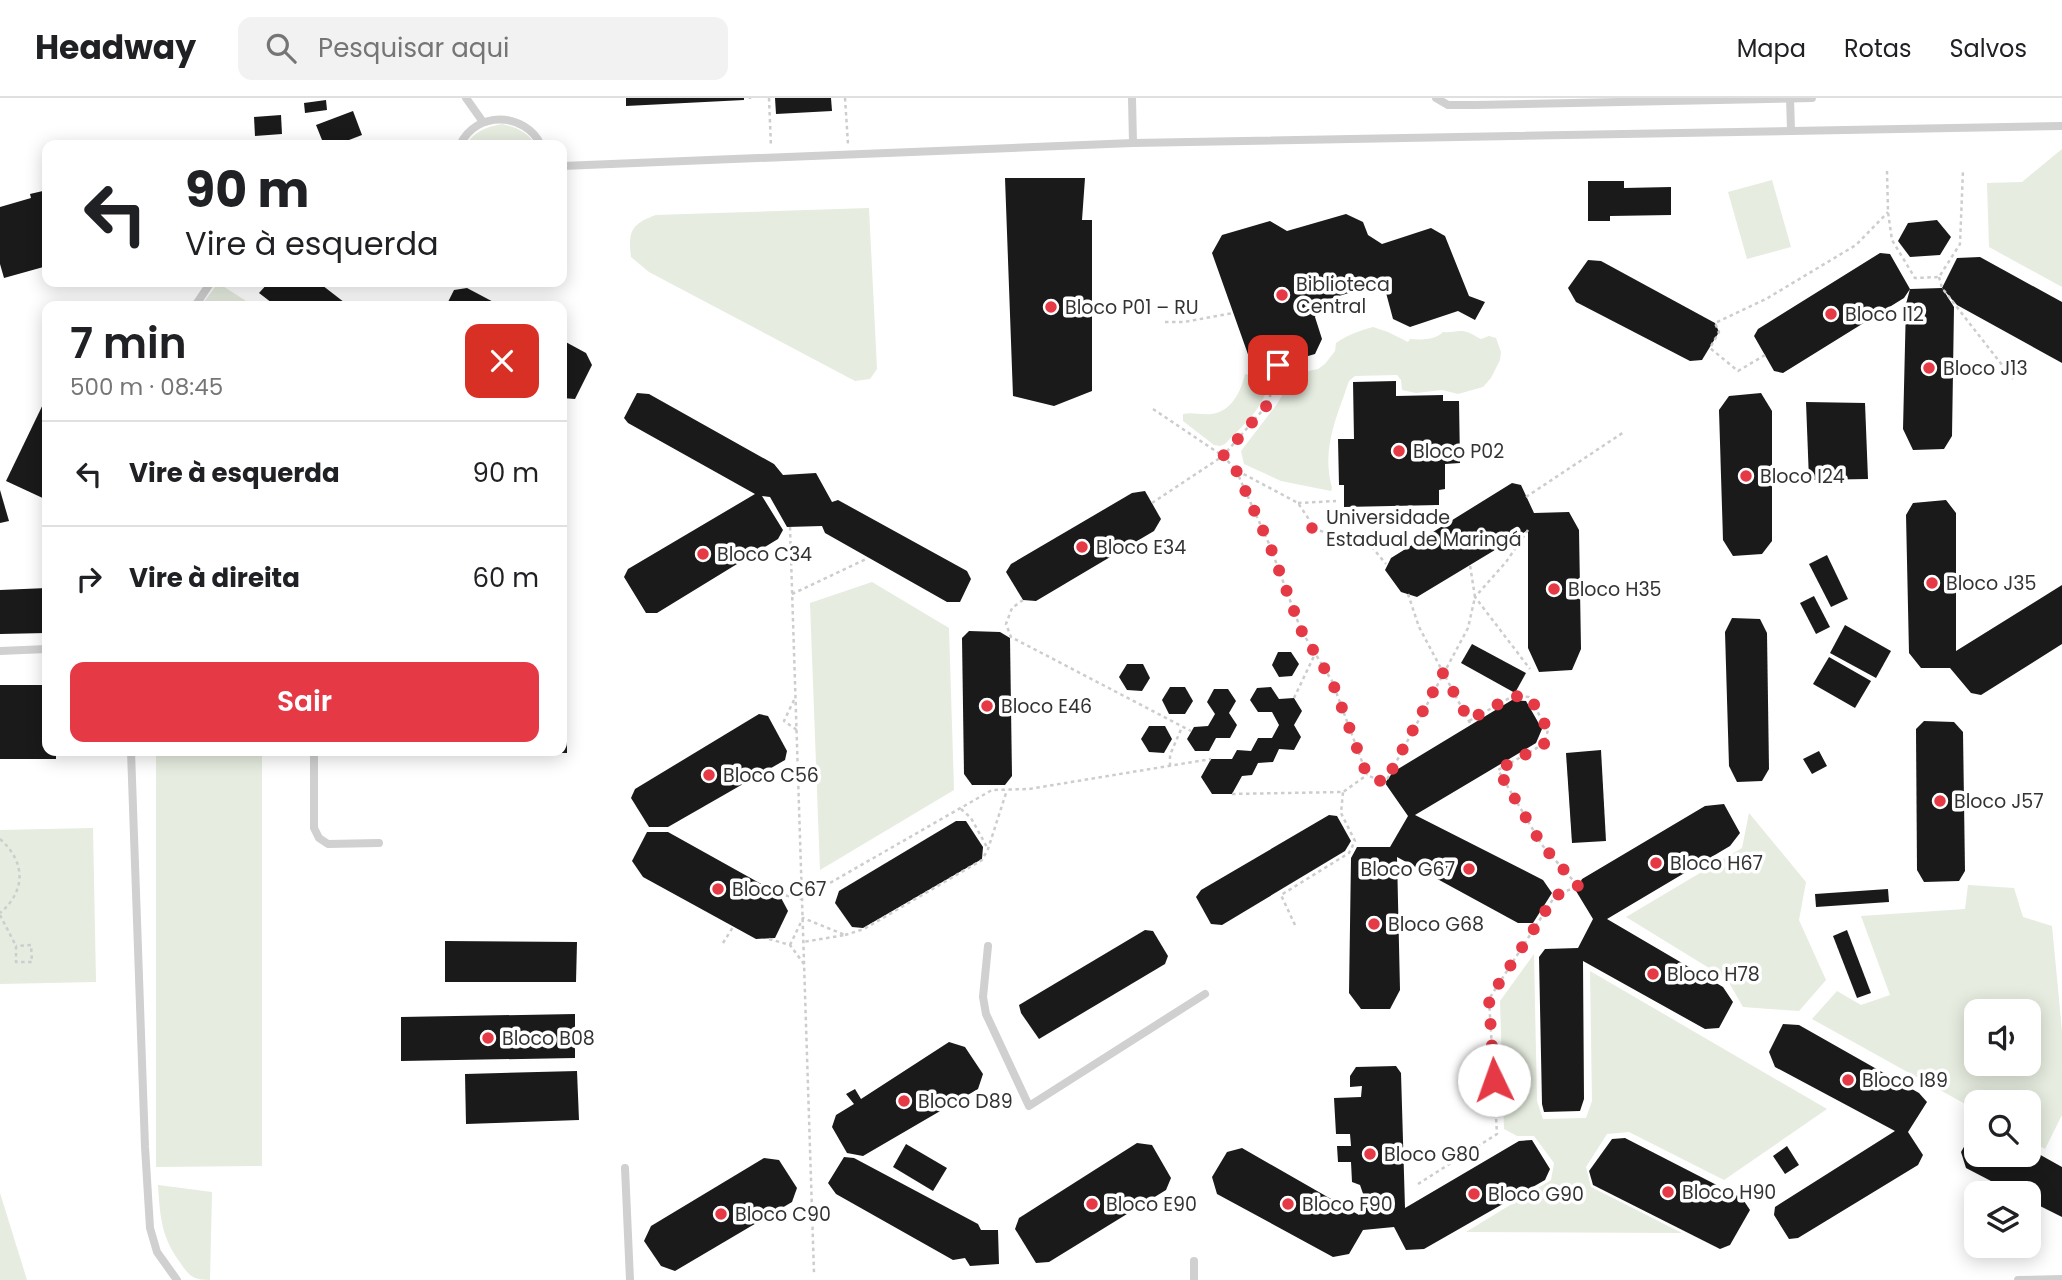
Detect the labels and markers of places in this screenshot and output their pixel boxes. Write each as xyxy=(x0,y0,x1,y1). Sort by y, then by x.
place label: Biblioteca Central xyxy=(1296,271,1390,320)
marker: Biblioteca Central xyxy=(1274,287,1290,303)
place label: Bloco P01 – RU xyxy=(1065,294,1199,321)
marker: Bloco P01 – RU xyxy=(1043,299,1059,315)
place label: Bloco I12 xyxy=(1845,301,1924,328)
marker: Bloco I12 xyxy=(1823,306,1839,322)
pin xyxy=(1248,335,1308,395)
place label: Bloco J13 xyxy=(1943,355,2028,382)
marker: Bloco J13 xyxy=(1921,360,1937,376)
place label: Bloco P02 xyxy=(1413,438,1504,465)
marker: Bloco P02 xyxy=(1391,443,1407,459)
place label: Bloco I24 xyxy=(1760,463,1845,490)
marker: Bloco I24 xyxy=(1738,468,1754,484)
place label: Universidade Estadual de Maringá xyxy=(1326,504,1522,553)
marker: Universidade Estadual de Maringá xyxy=(1304,520,1320,536)
place label: Bloco E34 xyxy=(1096,534,1186,561)
marker: Bloco E34 xyxy=(1074,539,1090,555)
place label: Bloco C34 xyxy=(717,541,812,568)
marker: Bloco C34 xyxy=(695,546,711,562)
place label: Bloco J35 xyxy=(1946,570,2036,597)
marker: Bloco J35 xyxy=(1924,575,1940,591)
place label: Bloco H35 xyxy=(1568,576,1662,603)
marker: Bloco H35 xyxy=(1546,581,1562,597)
place label: Bloco E46 xyxy=(1001,693,1092,720)
marker: Bloco E46 xyxy=(979,698,995,714)
place label: Bloco C56 xyxy=(723,762,819,789)
marker: Bloco C56 xyxy=(701,767,717,783)
place label: Bloco J57 xyxy=(1954,788,2044,815)
marker: Bloco J57 xyxy=(1932,793,1948,809)
place label: Bloco H67 xyxy=(1670,850,1763,877)
marker: Bloco H67 xyxy=(1648,855,1664,871)
place label: Bloco G67 xyxy=(1361,856,1455,883)
marker: Bloco G67 xyxy=(1461,861,1477,877)
place label: Bloco C67 xyxy=(732,876,826,903)
marker: Bloco C67 xyxy=(710,881,726,897)
place label: Bloco G68 xyxy=(1388,911,1484,938)
marker: Bloco G68 xyxy=(1366,916,1382,932)
place label: Bloco H78 xyxy=(1667,961,1760,988)
marker: Bloco H78 xyxy=(1645,966,1661,982)
place label: Bloco B08 xyxy=(502,1025,595,1052)
marker: Bloco B08 xyxy=(480,1030,496,1046)
place label: Bloco I89 xyxy=(1862,1067,1948,1094)
marker: Bloco I89 xyxy=(1840,1072,1856,1088)
place label: Bloco D89 xyxy=(918,1088,1013,1115)
marker: Bloco D89 xyxy=(896,1093,912,1109)
place label: Bloco G80 xyxy=(1384,1141,1480,1168)
marker: Bloco G80 xyxy=(1362,1146,1378,1162)
place label: Bloco H90 xyxy=(1682,1179,1776,1206)
place label: Bloco G90 xyxy=(1488,1181,1584,1208)
marker: Bloco H90 xyxy=(1660,1184,1676,1200)
marker: Bloco G90 xyxy=(1466,1186,1482,1202)
place label: Bloco E90 xyxy=(1106,1191,1197,1218)
place label: Bloco F90 xyxy=(1302,1191,1393,1218)
marker: Bloco E90 xyxy=(1084,1196,1100,1212)
marker: Bloco F90 xyxy=(1280,1196,1296,1212)
place label: Bloco C90 xyxy=(735,1201,831,1228)
marker: Bloco C90 xyxy=(713,1206,729,1222)

